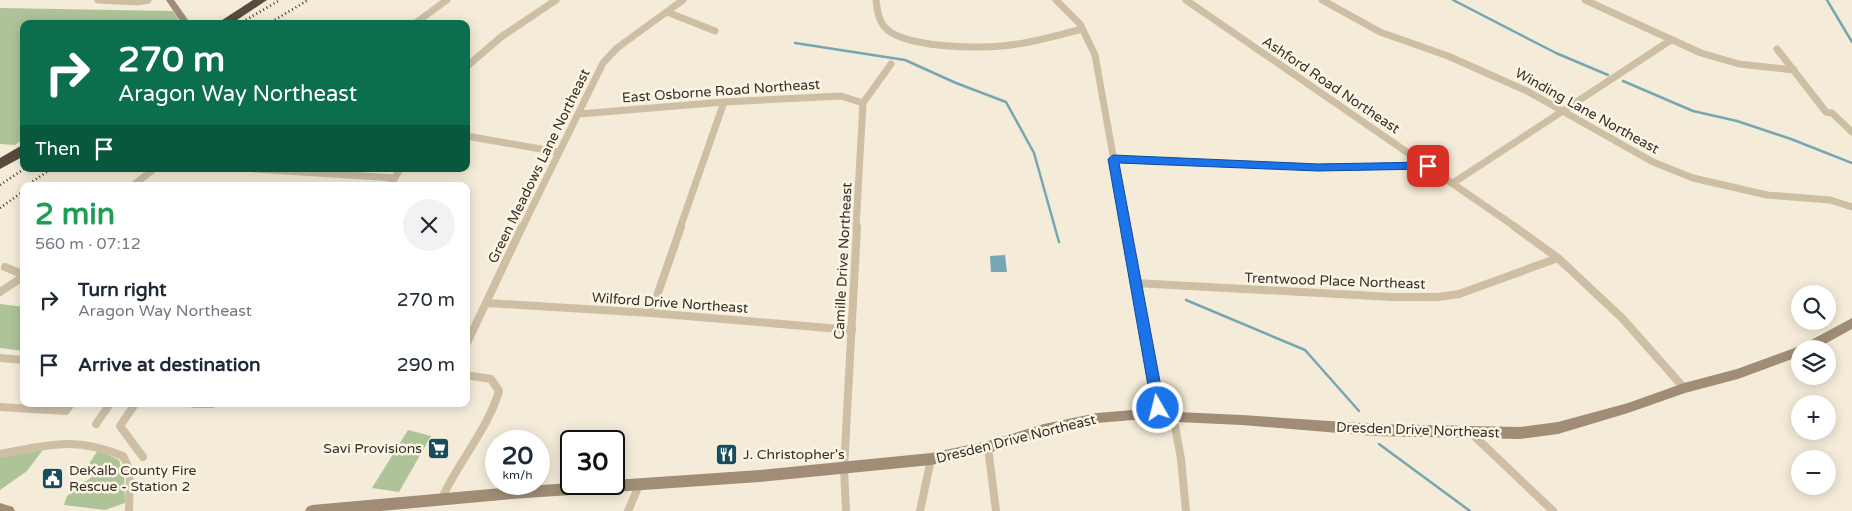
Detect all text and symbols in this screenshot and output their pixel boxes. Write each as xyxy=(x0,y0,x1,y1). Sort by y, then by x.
street label: Ashford Road Northeast xyxy=(1259,33,1403,138)
text: 270 m xyxy=(118,39,225,81)
icon: right xyxy=(35,40,100,105)
street label: Winding Lane Northeast xyxy=(1512,64,1663,158)
street label: Green Meadows Lane Northeast xyxy=(484,65,594,266)
street label: East Osborne Road Northeast xyxy=(621,76,821,106)
text: Aragon Way Northeast xyxy=(118,81,357,107)
icon: arrive xyxy=(90,135,118,163)
text: Then xyxy=(35,138,80,160)
pin xyxy=(1407,145,1449,187)
icon: arrive xyxy=(1414,152,1442,180)
street label: Camille Drive Northeast xyxy=(830,181,856,340)
text: 2 min xyxy=(35,196,115,233)
button: close xyxy=(403,199,455,251)
text: 560 m · 07:12 xyxy=(35,234,141,254)
street label: Trentwood Place Northeast xyxy=(1244,269,1426,293)
text: Turn right xyxy=(78,279,166,301)
map controls xyxy=(1791,285,1836,495)
button: search xyxy=(1791,285,1836,330)
icon: right xyxy=(35,286,63,314)
text: 270 m xyxy=(397,289,455,311)
street label: Wilford Drive Northeast xyxy=(591,289,749,317)
text: Aragon Way Northeast xyxy=(78,301,252,321)
button: layers xyxy=(1791,340,1836,385)
icon: arrive xyxy=(35,351,63,379)
text: Arrive at destination xyxy=(78,354,261,376)
text: 290 m xyxy=(397,354,455,376)
position arrow xyxy=(1131,381,1183,433)
button: + xyxy=(1791,395,1836,440)
street label: Dresden Drive Northeast xyxy=(934,411,1098,467)
street label: Dresden Drive Northeast xyxy=(1336,419,1501,441)
speed limit sign: 30 xyxy=(560,430,625,495)
supermarket icon: Savi Provisions xyxy=(426,436,450,460)
place label: Savi Provisions xyxy=(323,440,422,457)
text: 20 xyxy=(502,441,533,471)
restaurant icon: J. Christopher's xyxy=(715,442,739,466)
place label: J. Christopher's xyxy=(743,446,845,463)
button: − xyxy=(1791,450,1836,495)
place label: DeKalb County Fire Rescue - Station 2 xyxy=(69,462,197,495)
public building icon: DeKalb County Fire Rescue - Station 2 xyxy=(41,466,65,490)
text: km/h xyxy=(502,468,533,482)

